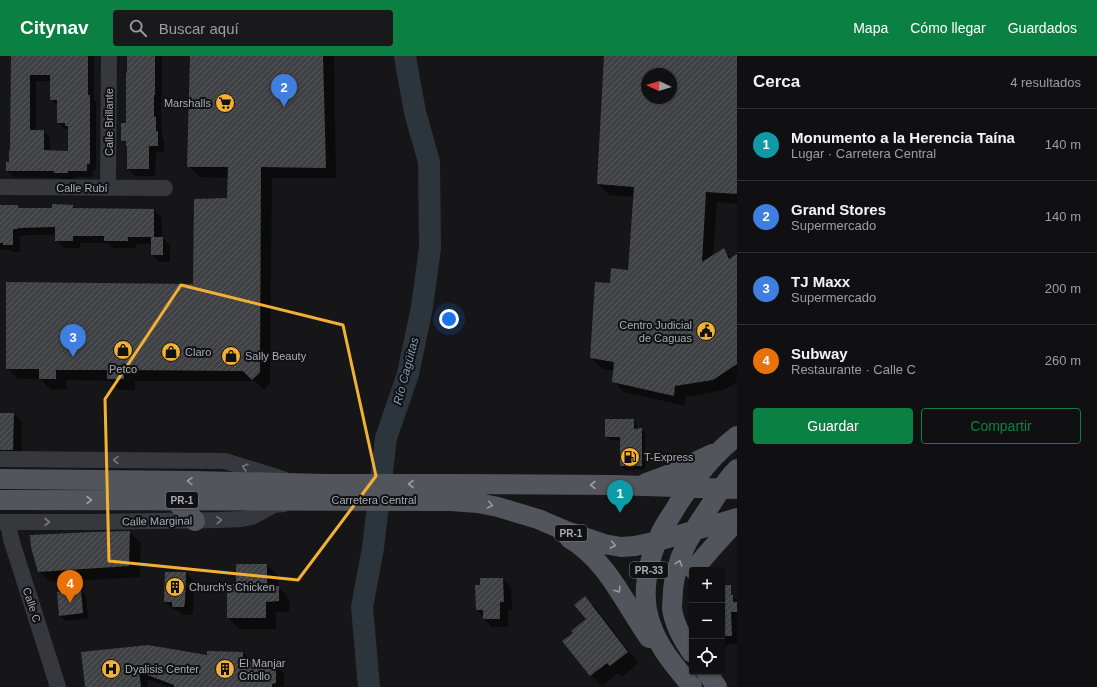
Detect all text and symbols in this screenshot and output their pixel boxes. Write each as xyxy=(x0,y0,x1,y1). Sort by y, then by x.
search box xyxy=(113,10,393,46)
text: Citynav xyxy=(20,17,89,38)
icon: search xyxy=(127,17,149,39)
text: Buscar aquí xyxy=(159,20,239,37)
text: Mapa xyxy=(853,20,888,36)
text: Cómo llegar xyxy=(910,20,986,36)
text: Guardados xyxy=(1008,20,1077,36)
north arrow xyxy=(641,68,677,104)
text: Cerca xyxy=(753,72,800,91)
pin: 2 xyxy=(271,74,297,107)
text: 4 resultados xyxy=(1010,75,1081,90)
street label: Calle Brillante xyxy=(103,88,115,156)
supermarket icon: Marshalls xyxy=(214,92,236,114)
place label: Marshalls xyxy=(164,97,211,109)
text: Monumento a la Herencia Taína xyxy=(791,129,1015,146)
text: 1 xyxy=(762,137,770,152)
text: 140 m xyxy=(1045,137,1081,152)
text: Lugar · Carretera Central xyxy=(791,146,936,161)
street label: Calle Rubí xyxy=(56,182,108,194)
text: Grand Stores xyxy=(791,201,886,218)
text: 2 xyxy=(762,209,770,224)
text: 140 m xyxy=(1045,209,1081,224)
text: Supermercado xyxy=(791,218,876,233)
text: TJ Maxx xyxy=(791,273,850,290)
text: 3 xyxy=(762,281,770,296)
text: 200 m xyxy=(1045,281,1081,296)
text: Supermercado xyxy=(791,290,876,305)
your location xyxy=(439,309,459,329)
place label: Centro Judicial de Caguas xyxy=(619,319,692,344)
public building icon: Centro Judicial de Caguas xyxy=(695,320,717,342)
pin: 3 xyxy=(60,324,86,357)
water label: Río Cagüitas xyxy=(390,336,422,406)
shop icon: Petco xyxy=(112,339,134,361)
shop icon: Claro xyxy=(160,341,182,363)
shop icon: Sally Beauty xyxy=(220,345,242,367)
text: Subway xyxy=(791,345,848,362)
place label: Claro xyxy=(185,346,211,358)
place label: Sally Beauty xyxy=(245,350,307,362)
text: 4 xyxy=(762,353,770,368)
text: 260 m xyxy=(1045,353,1081,368)
text: Restaurante · Calle C xyxy=(791,362,916,377)
place label: Petco xyxy=(109,363,137,375)
button: Guardar xyxy=(753,408,913,444)
button: Compartir xyxy=(921,408,1081,444)
fuel station icon: T-Express xyxy=(619,446,641,468)
place label: T-Express xyxy=(644,451,694,463)
one-way arrow xyxy=(113,456,119,464)
one-way arrow xyxy=(242,463,249,472)
one-way arrow xyxy=(187,477,193,485)
one-way arrow xyxy=(408,480,414,488)
pin: 1 xyxy=(607,480,633,513)
one-way arrow xyxy=(590,481,596,489)
road number: PR-1 xyxy=(166,492,198,508)
street label: Carretera Central xyxy=(332,494,416,506)
one-way arrow xyxy=(86,496,92,504)
one-way arrow xyxy=(487,501,493,509)
street label: Calle Marginal xyxy=(122,514,192,528)
one-way arrow xyxy=(216,516,222,525)
one-way arrow xyxy=(44,518,50,526)
road number: PR-1 xyxy=(555,525,587,541)
one-way arrow xyxy=(610,541,616,549)
one-way arrow xyxy=(674,560,683,567)
road number: PR-33 xyxy=(630,562,668,578)
map controls xyxy=(689,567,725,675)
button: + xyxy=(689,567,725,603)
pin: 4 xyxy=(57,570,83,603)
building icon: Church's Chicken xyxy=(164,576,186,598)
place label: Church's Chicken xyxy=(189,581,275,593)
street label: Calle C xyxy=(21,586,43,624)
one-way arrow xyxy=(613,586,620,593)
button: − xyxy=(689,603,725,639)
button: locate xyxy=(689,639,725,675)
place label: El Manjar Criollo xyxy=(239,657,286,682)
hospital icon: Dyalisis Center xyxy=(100,658,122,680)
building icon: El Manjar Criollo xyxy=(214,658,236,680)
place label: Dyalisis Center xyxy=(125,663,199,675)

